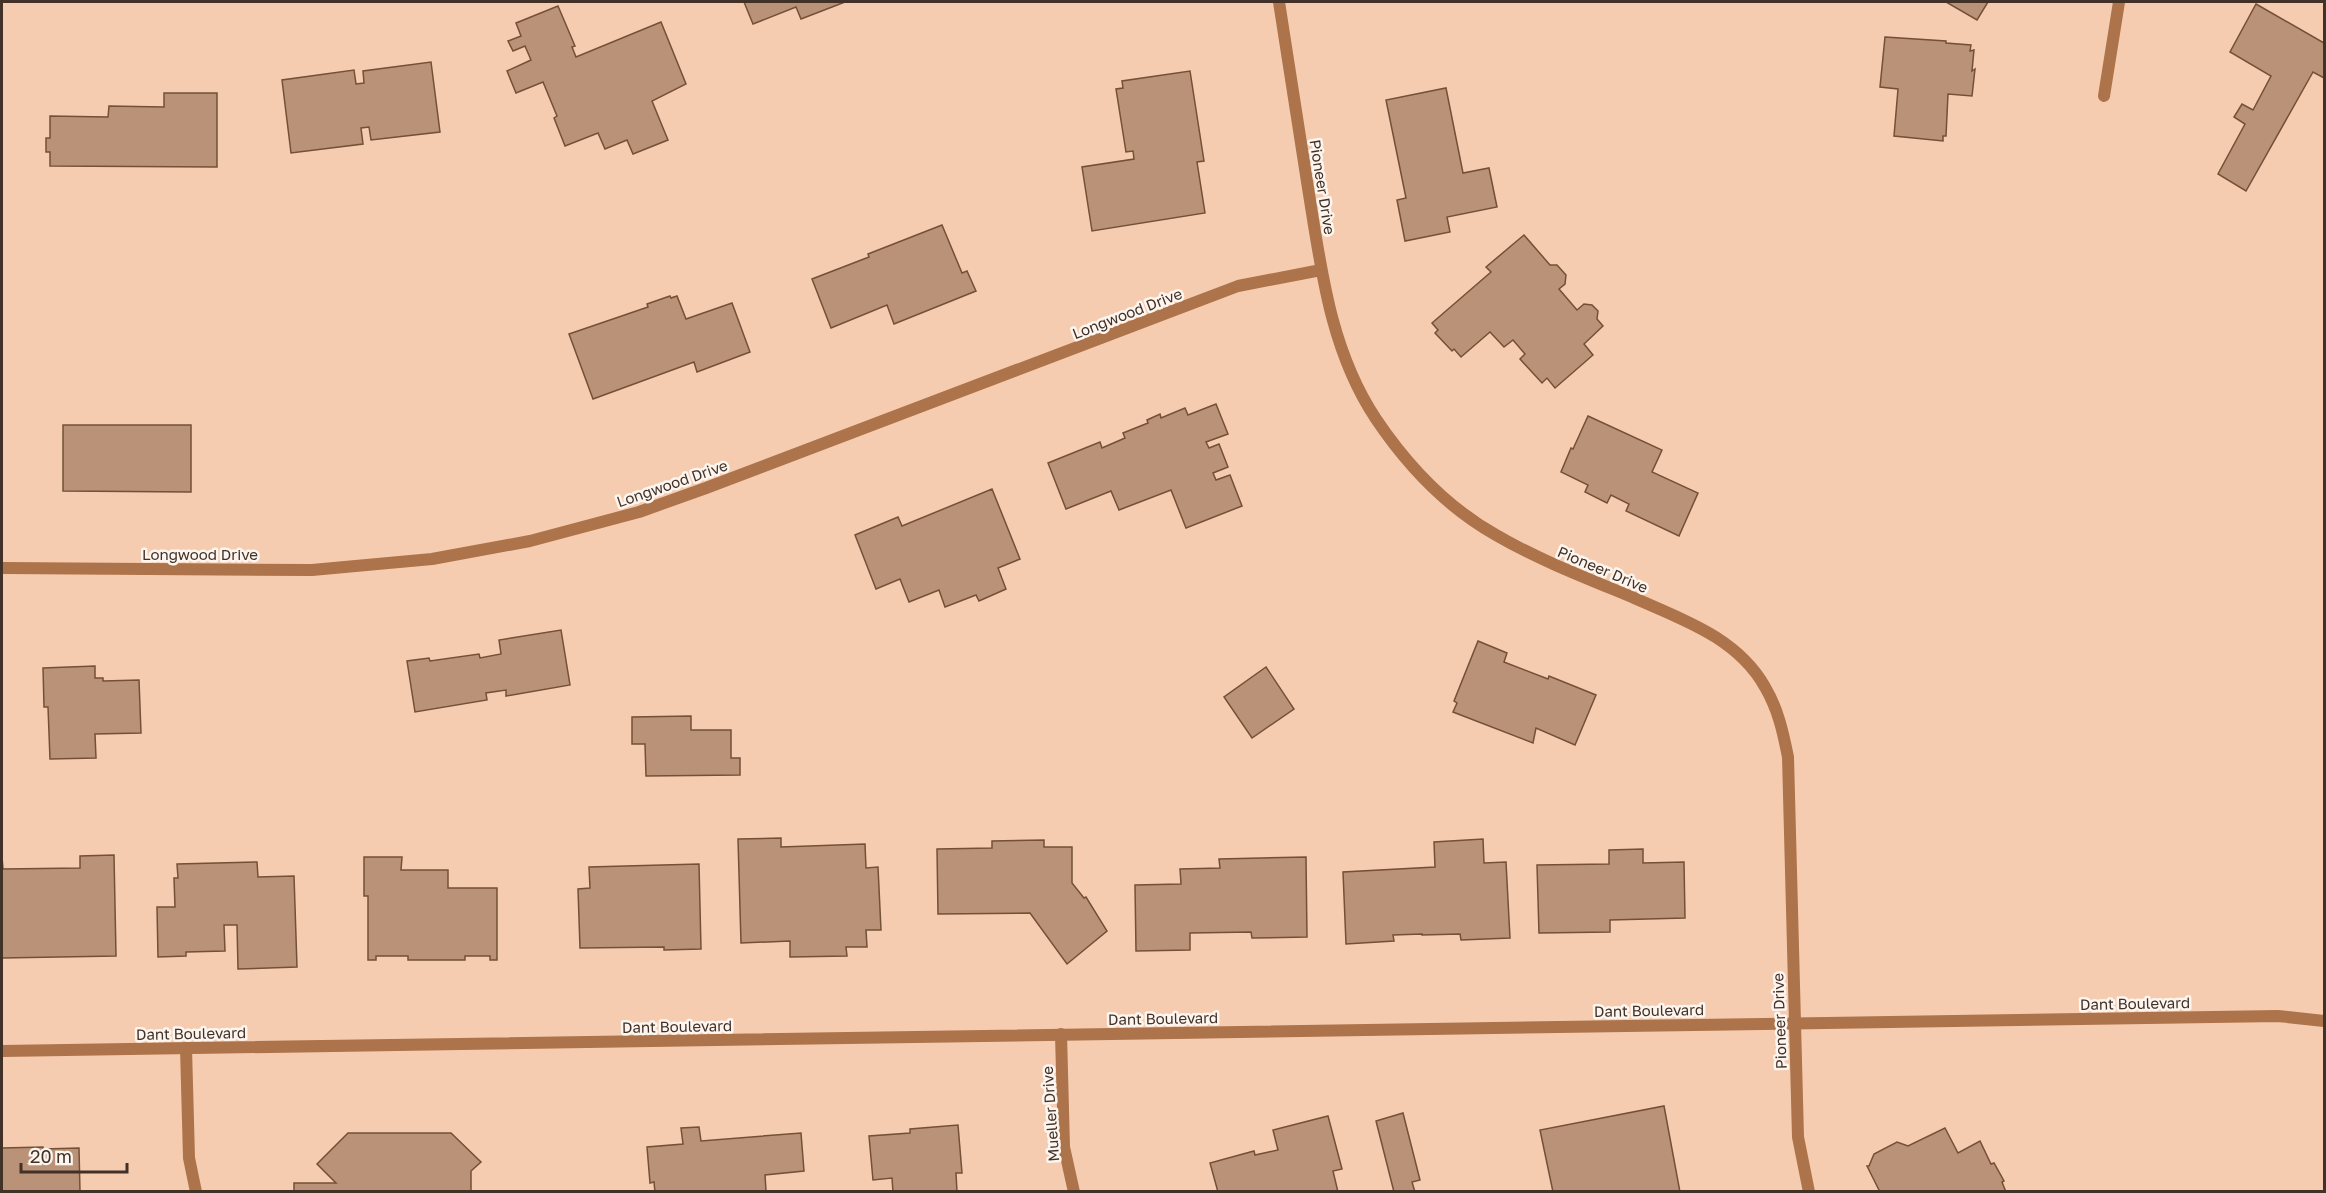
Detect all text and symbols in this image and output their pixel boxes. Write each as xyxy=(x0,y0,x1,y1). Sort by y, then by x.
street label: Pioneer Drive xyxy=(1307,138,1339,236)
street label: Longwood Drive xyxy=(1070,284,1185,342)
street label: Longwood Drive xyxy=(614,456,730,510)
street label: Pioneer Drive xyxy=(1555,542,1651,596)
street label: Longwood Drive xyxy=(142,545,258,563)
street label: Pioneer Drive xyxy=(1768,972,1790,1069)
street label: Dant Boulevard xyxy=(2080,993,2190,1013)
street label: Dant Boulevard xyxy=(1594,1000,1704,1020)
street label: Dant Boulevard xyxy=(1108,1008,1218,1028)
street label: Dant Boulevard xyxy=(622,1016,732,1036)
street label: Dant Boulevard xyxy=(136,1023,246,1043)
street label: Mueller Drive xyxy=(1038,1065,1062,1162)
scale bar xyxy=(21,1136,128,1174)
text: 20 m xyxy=(30,1145,72,1167)

